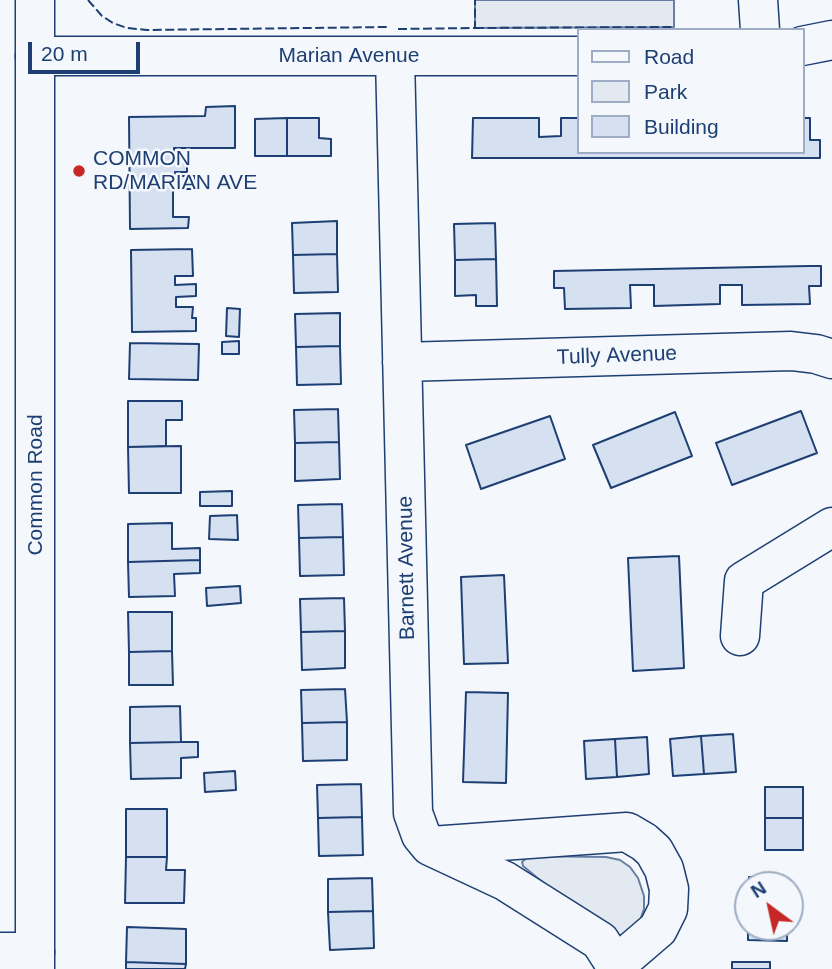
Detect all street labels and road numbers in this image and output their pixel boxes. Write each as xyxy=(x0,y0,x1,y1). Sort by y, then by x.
street label: Marian Avenue xyxy=(279,43,419,69)
street label: Tully Avenue xyxy=(556,341,678,371)
street label: Common Road xyxy=(23,414,49,556)
street label: Barnett Avenue xyxy=(393,496,421,640)

